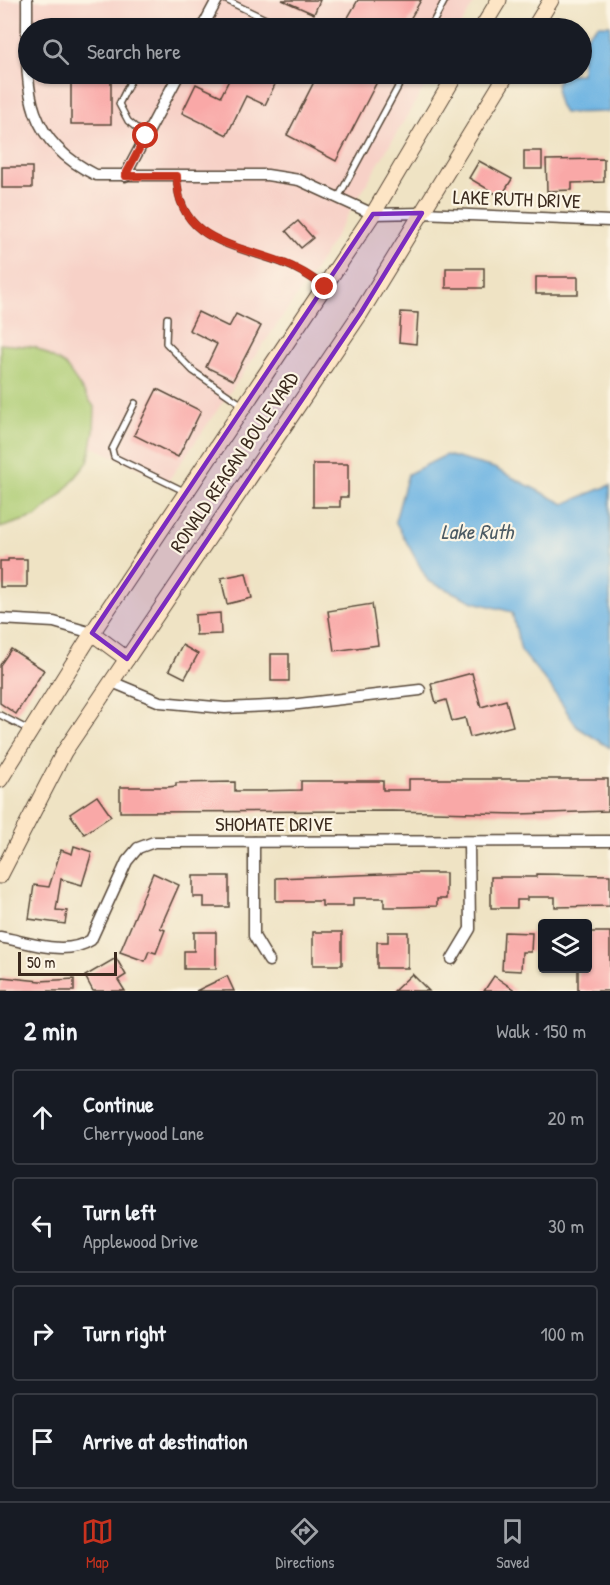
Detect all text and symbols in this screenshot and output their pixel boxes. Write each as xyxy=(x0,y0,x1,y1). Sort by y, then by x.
search box xyxy=(18,18,592,84)
icon: search xyxy=(39,35,72,68)
text: Search here xyxy=(87,36,181,66)
route start xyxy=(132,122,158,148)
street label: LAKE RUTH DRIVE xyxy=(453,183,582,214)
route end xyxy=(311,273,337,299)
street label: RONALD REAGAN BOULEVARD xyxy=(163,366,304,557)
water label: Lake Ruth xyxy=(441,517,514,546)
street label: SHOMATE DRIVE xyxy=(215,810,333,837)
map controls xyxy=(538,919,592,973)
button: layers xyxy=(538,919,592,973)
scale bar xyxy=(18,949,117,977)
text: 50 m xyxy=(27,951,56,973)
text: 2 min xyxy=(24,1013,77,1048)
text: Walk · 150 m xyxy=(496,1017,586,1044)
text: Continue xyxy=(83,1089,154,1119)
icon: ahead xyxy=(26,1101,59,1134)
text: 20 m xyxy=(547,1104,584,1131)
text: Cherrywood Lane xyxy=(83,1119,204,1146)
text: Turn left xyxy=(83,1197,156,1227)
icon: left xyxy=(26,1209,59,1242)
text: 30 m xyxy=(548,1212,584,1239)
text: Applewood Drive xyxy=(83,1227,199,1254)
icon: right xyxy=(26,1317,59,1350)
text: Turn right xyxy=(83,1318,166,1348)
text: 100 m xyxy=(541,1320,584,1347)
icon: arrive xyxy=(26,1425,59,1458)
text: Arrive at destination xyxy=(83,1426,248,1456)
tab: Map xyxy=(81,1515,114,1573)
tab: Directions xyxy=(276,1515,334,1573)
tab: Saved xyxy=(496,1515,529,1573)

